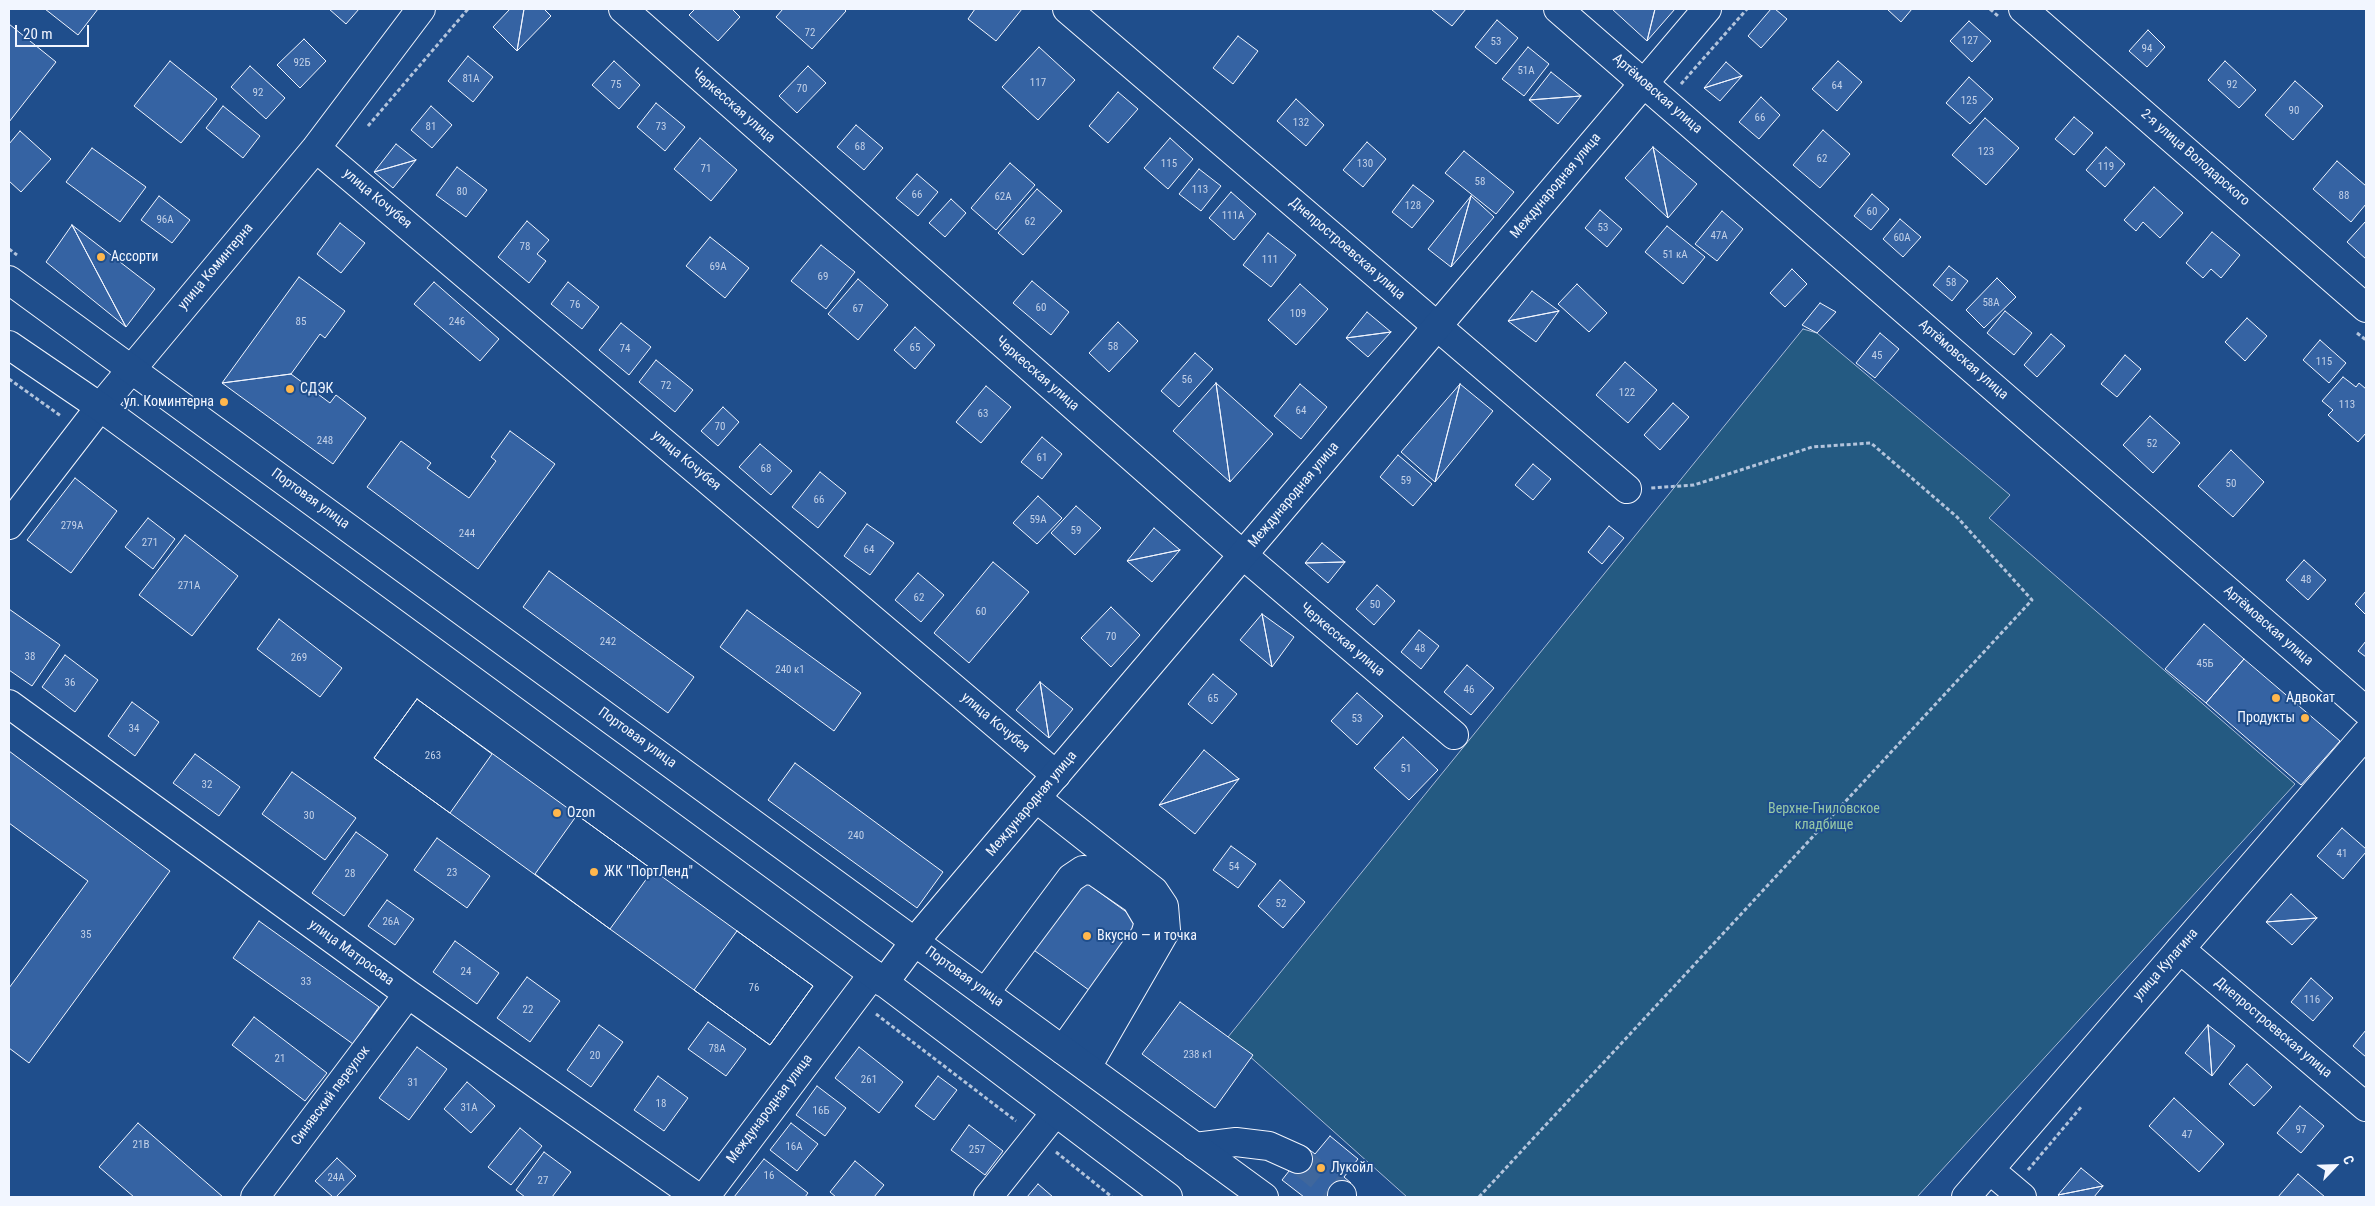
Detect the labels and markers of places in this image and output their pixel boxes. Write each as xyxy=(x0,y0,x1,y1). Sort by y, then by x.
place label: Ассорти xyxy=(111,249,158,265)
marker: Ассорти xyxy=(95,251,107,263)
place label: СДЭК xyxy=(300,381,333,397)
marker: СДЭК xyxy=(284,383,296,395)
place label: ул. Коминтерна xyxy=(124,394,214,410)
marker: ул. Коминтерна xyxy=(218,396,230,408)
place label: Адвокат xyxy=(2286,690,2335,706)
marker: Адвокат xyxy=(2270,692,2282,704)
place label: Продукты xyxy=(2237,710,2295,726)
marker: Продукты xyxy=(2299,712,2311,724)
place label: Ozon xyxy=(567,805,595,821)
marker: Ozon xyxy=(551,807,563,819)
place label: ЖК "ПортЛенд" xyxy=(604,864,693,880)
marker: ЖК "ПортЛенд" xyxy=(588,866,600,878)
place label: Вкусно — и точка xyxy=(1097,928,1197,944)
marker: Вкусно — и точка xyxy=(1081,930,1093,942)
place label: Лукойл xyxy=(1331,1160,1373,1176)
marker: Лукойл xyxy=(1315,1162,1327,1174)

